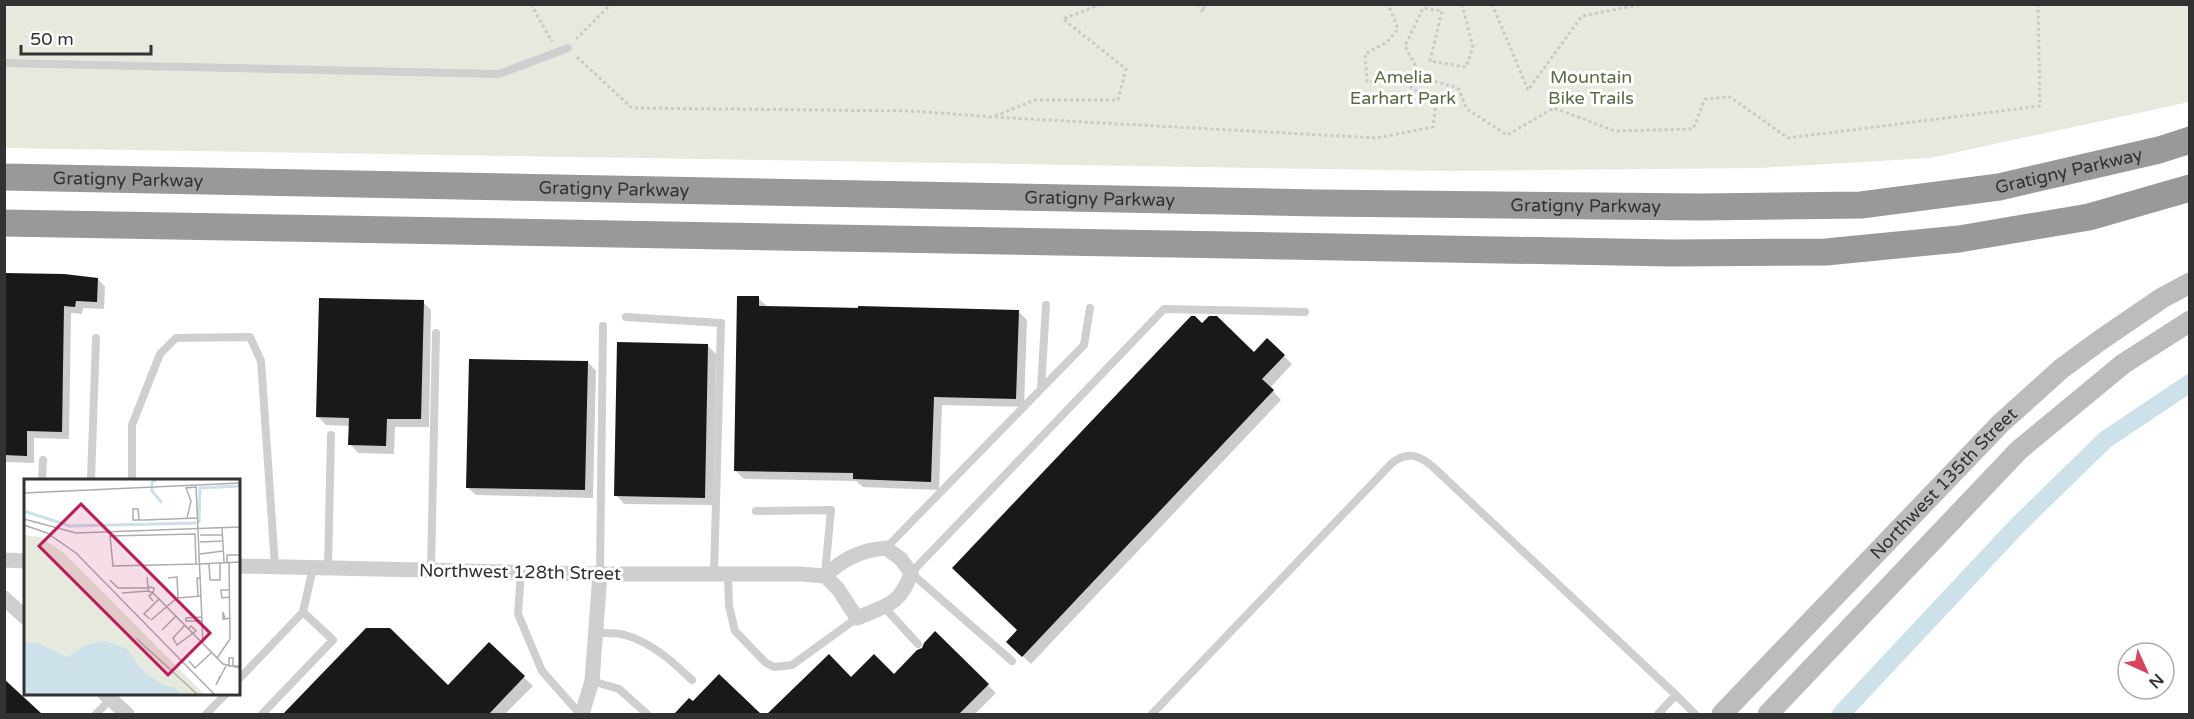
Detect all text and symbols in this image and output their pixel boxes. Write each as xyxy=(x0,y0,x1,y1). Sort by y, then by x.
scale bar xyxy=(21,18,152,56)
text: 50 m xyxy=(30,28,74,50)
park label: Amelia Earhart Park xyxy=(1350,66,1456,109)
park label: Mountain Bike Trails xyxy=(1548,66,1634,109)
street label: Gratigny Parkway xyxy=(1993,143,2145,199)
street label: Gratigny Parkway xyxy=(52,167,204,192)
street label: Gratigny Parkway xyxy=(538,177,690,202)
street label: Gratigny Parkway xyxy=(1024,186,1176,211)
street label: Gratigny Parkway xyxy=(1510,194,1661,218)
street label: Northwest 135th Street xyxy=(1866,403,2022,564)
inset map xyxy=(24,479,240,695)
street label: Northwest 128th Street xyxy=(419,559,621,585)
north arrow xyxy=(2116,641,2176,701)
text: N xyxy=(2144,669,2168,693)

